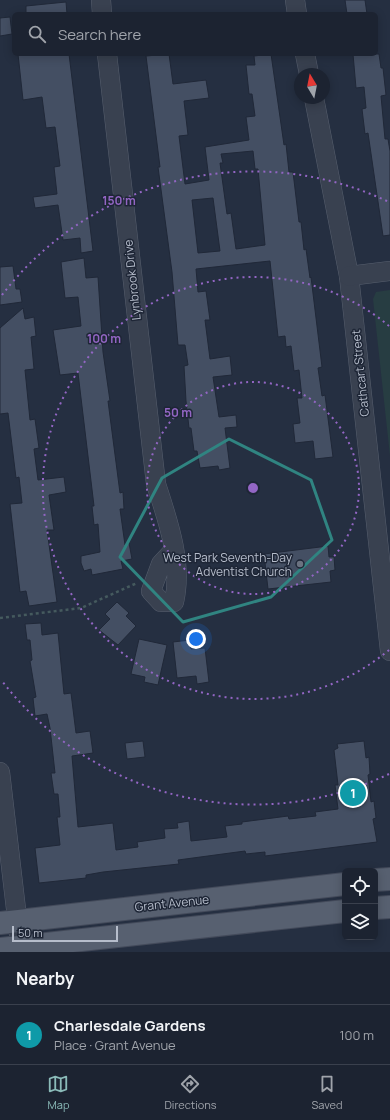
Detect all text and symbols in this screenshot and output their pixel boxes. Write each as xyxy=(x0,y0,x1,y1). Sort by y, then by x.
search box xyxy=(12,12,378,56)
icon: search xyxy=(26,23,48,45)
text: Search here xyxy=(58,24,141,45)
north arrow xyxy=(294,68,330,104)
text: 150 m xyxy=(102,192,136,209)
street label: Lynbrook Drive xyxy=(119,239,145,321)
street label: Cathcart Street xyxy=(347,329,373,417)
text: 100 m xyxy=(87,330,121,347)
text: 50 m xyxy=(164,404,192,421)
centre of rings xyxy=(246,481,260,495)
place label: West Park Seventh-Day Adventist Church xyxy=(163,549,293,580)
marker: West Park Seventh-Day Adventist Church xyxy=(295,559,305,569)
your location xyxy=(186,629,206,649)
pin: 1 xyxy=(340,778,366,808)
map controls xyxy=(342,868,378,940)
button: locate xyxy=(342,868,378,904)
street label: Grant Avenue xyxy=(134,891,210,915)
button: layers xyxy=(342,904,378,940)
scale bar xyxy=(12,924,118,943)
text: 50 m xyxy=(18,925,43,940)
text: Nearby xyxy=(16,967,74,990)
text: Charlesdale Gardens xyxy=(54,1015,206,1036)
text: 1 xyxy=(26,1026,32,1044)
text: 100 m xyxy=(339,1026,374,1044)
text: Place · Grant Avenue xyxy=(54,1036,176,1054)
tab: Map xyxy=(47,1073,69,1112)
tab: Directions xyxy=(164,1073,217,1112)
tab: Saved xyxy=(312,1073,343,1112)

